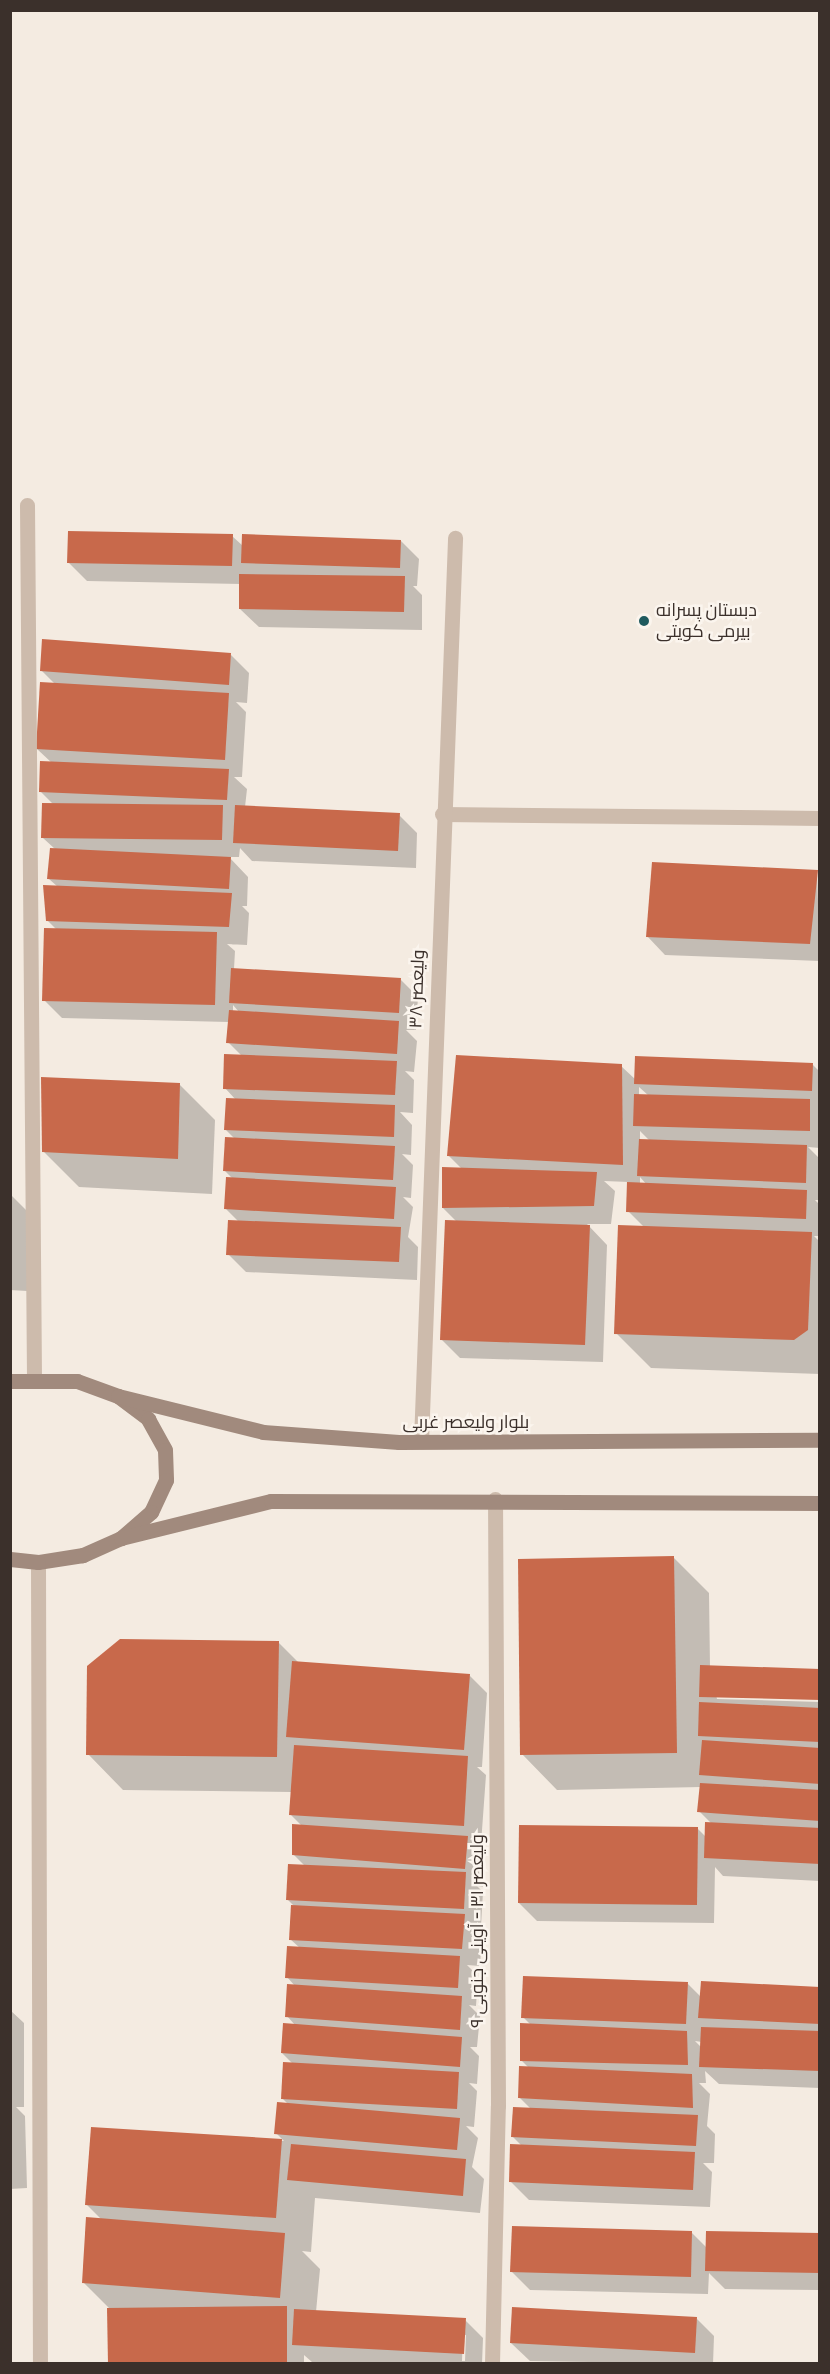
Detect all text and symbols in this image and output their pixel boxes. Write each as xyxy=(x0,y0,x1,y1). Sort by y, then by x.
place label: دبستان پسرانه بیرمی کویتی xyxy=(656,600,757,642)
marker: دبستان پسرانه بیرمی کویتی xyxy=(637,614,651,628)
street label: ولیعصر ۳۸ xyxy=(405,949,429,1029)
street label: بلوار ولیعصر غربی xyxy=(403,1411,529,1433)
street label: ولیعصر ۳۱ - آوینی جنوبی ۹ xyxy=(466,1834,488,2028)

